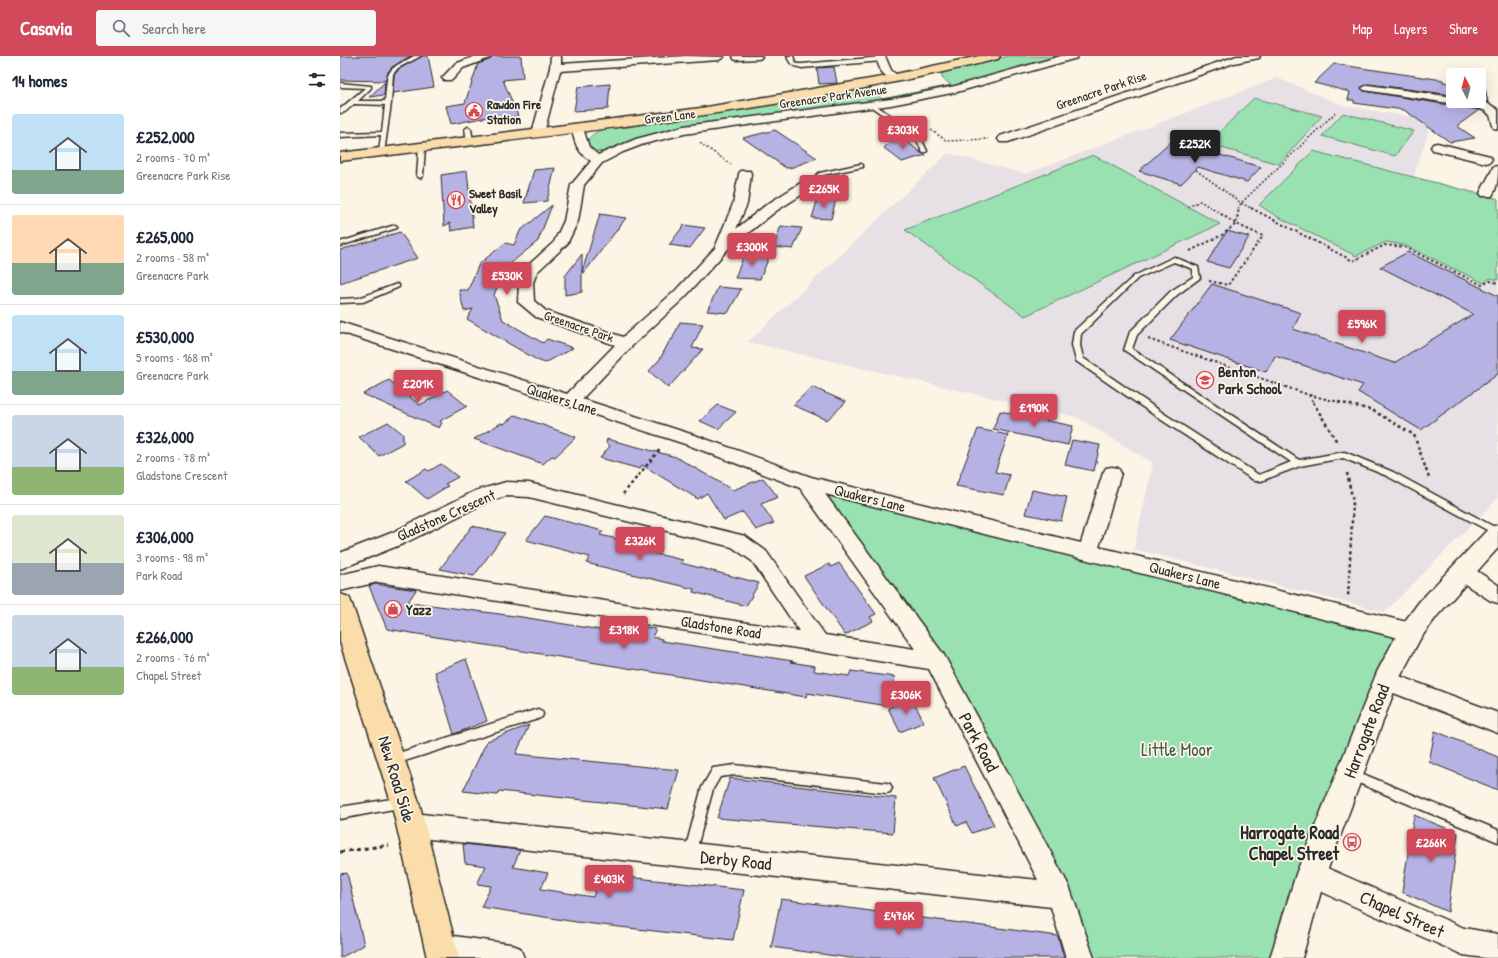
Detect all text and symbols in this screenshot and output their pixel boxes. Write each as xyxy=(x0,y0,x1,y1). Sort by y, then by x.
search box xyxy=(96,10,376,46)
text: Casavia xyxy=(20,15,72,41)
icon: search xyxy=(110,17,132,39)
text: Search here xyxy=(142,18,206,39)
text: Map xyxy=(1352,19,1372,38)
text: Layers xyxy=(1394,19,1427,38)
text: Share xyxy=(1449,19,1478,38)
street label: Greenacre Park Rise xyxy=(1053,66,1149,114)
north arrow xyxy=(1446,68,1486,108)
map controls xyxy=(1446,68,1486,108)
text: 14 homes xyxy=(12,69,67,92)
icon: filters xyxy=(306,69,328,91)
street label: Greenacre Park Avenue xyxy=(778,80,888,112)
place label: Rawdon Fire Station xyxy=(487,95,542,128)
public building icon: Rawdon Fire Station xyxy=(464,101,484,121)
street label: Green Lane xyxy=(643,104,697,128)
pin: £303K xyxy=(875,116,931,150)
text: £303K xyxy=(887,120,919,138)
text: £252,000 xyxy=(136,125,195,148)
icon: home xyxy=(44,130,92,178)
pin: £252K xyxy=(1167,130,1223,164)
text: £252K xyxy=(1179,134,1211,152)
text: 2 rooms · 70 m² xyxy=(136,148,210,166)
text: Greenacre Park Rise xyxy=(136,166,231,184)
pin: £265K xyxy=(796,175,852,209)
text: £265K xyxy=(809,179,839,197)
place label: Sweet Basil Valley xyxy=(469,184,522,218)
restaurant icon: Sweet Basil Valley xyxy=(446,190,466,210)
text: £265,000 xyxy=(136,225,194,248)
icon: home xyxy=(44,231,92,279)
pin: £300K xyxy=(724,233,780,267)
text: £300K xyxy=(736,237,768,255)
text: 2 rooms · 58 m² xyxy=(136,248,209,266)
pin: £530K xyxy=(479,262,535,296)
text: Greenacre Park xyxy=(136,266,209,284)
text: £530K xyxy=(491,266,523,284)
street label: Greenacre Park xyxy=(542,306,617,347)
pin: £596K xyxy=(1334,310,1390,344)
text: £596K xyxy=(1347,314,1377,332)
text: £530,000 xyxy=(136,325,194,348)
icon: home xyxy=(44,331,92,379)
text: 5 rooms · 168 m² xyxy=(136,348,213,366)
place label: Benton Park School xyxy=(1218,361,1283,399)
text: Greenacre Park xyxy=(136,366,209,384)
pin: £201K xyxy=(390,370,446,404)
school or university icon: Benton Park School xyxy=(1195,370,1215,390)
text: £201K xyxy=(403,374,433,392)
street label: Quakers Lane xyxy=(524,378,600,420)
pin: £190K xyxy=(1006,394,1062,428)
text: £190K xyxy=(1019,398,1049,416)
text: £326,000 xyxy=(136,425,194,448)
icon: home xyxy=(44,431,92,479)
text: 2 rooms · 78 m² xyxy=(136,448,210,466)
text: Gladstone Crescent xyxy=(136,466,228,484)
street label: Quakers Lane xyxy=(832,479,908,517)
street label: Gladstone Crescent xyxy=(394,484,499,546)
text: £306,000 xyxy=(136,525,194,548)
pin: £326K xyxy=(612,527,668,561)
icon: home xyxy=(44,531,92,579)
text: £326K xyxy=(624,531,656,549)
text: 3 rooms · 98 m² xyxy=(136,548,208,566)
street label: Quakers Lane xyxy=(1147,556,1223,594)
text: Park Road xyxy=(136,566,182,584)
shop icon: Yazz xyxy=(383,599,403,619)
place label: Yazz xyxy=(406,599,432,620)
street label: Gladstone Road xyxy=(680,610,763,644)
pin: £318K xyxy=(596,616,652,650)
text: £318K xyxy=(609,620,639,638)
text: £266,000 xyxy=(136,625,193,648)
icon: home xyxy=(44,631,92,679)
text: 2 rooms · 76 m² xyxy=(136,648,209,666)
text: Chapel Street xyxy=(136,666,201,684)
street label: Harrogate Road xyxy=(1337,680,1395,782)
pin: £306K xyxy=(878,681,934,715)
text: £306K xyxy=(891,685,921,703)
street label: Park Road xyxy=(953,708,1005,776)
street label: New Road Side xyxy=(372,733,422,825)
park label: Little Moor xyxy=(1141,737,1213,762)
place label: Harrogate Road Chapel Street xyxy=(1240,820,1340,867)
pin: £266K xyxy=(1403,829,1459,863)
bus stop icon: Harrogate Road Chapel Street xyxy=(1342,832,1362,852)
text: £266K xyxy=(1416,833,1446,851)
street label: Derby Road xyxy=(699,844,773,876)
pin: £403K xyxy=(581,865,637,899)
text: £403K xyxy=(594,869,624,887)
street label: Chapel Street xyxy=(1356,884,1449,944)
pin: £476K xyxy=(871,902,927,936)
text: £476K xyxy=(884,906,914,924)

